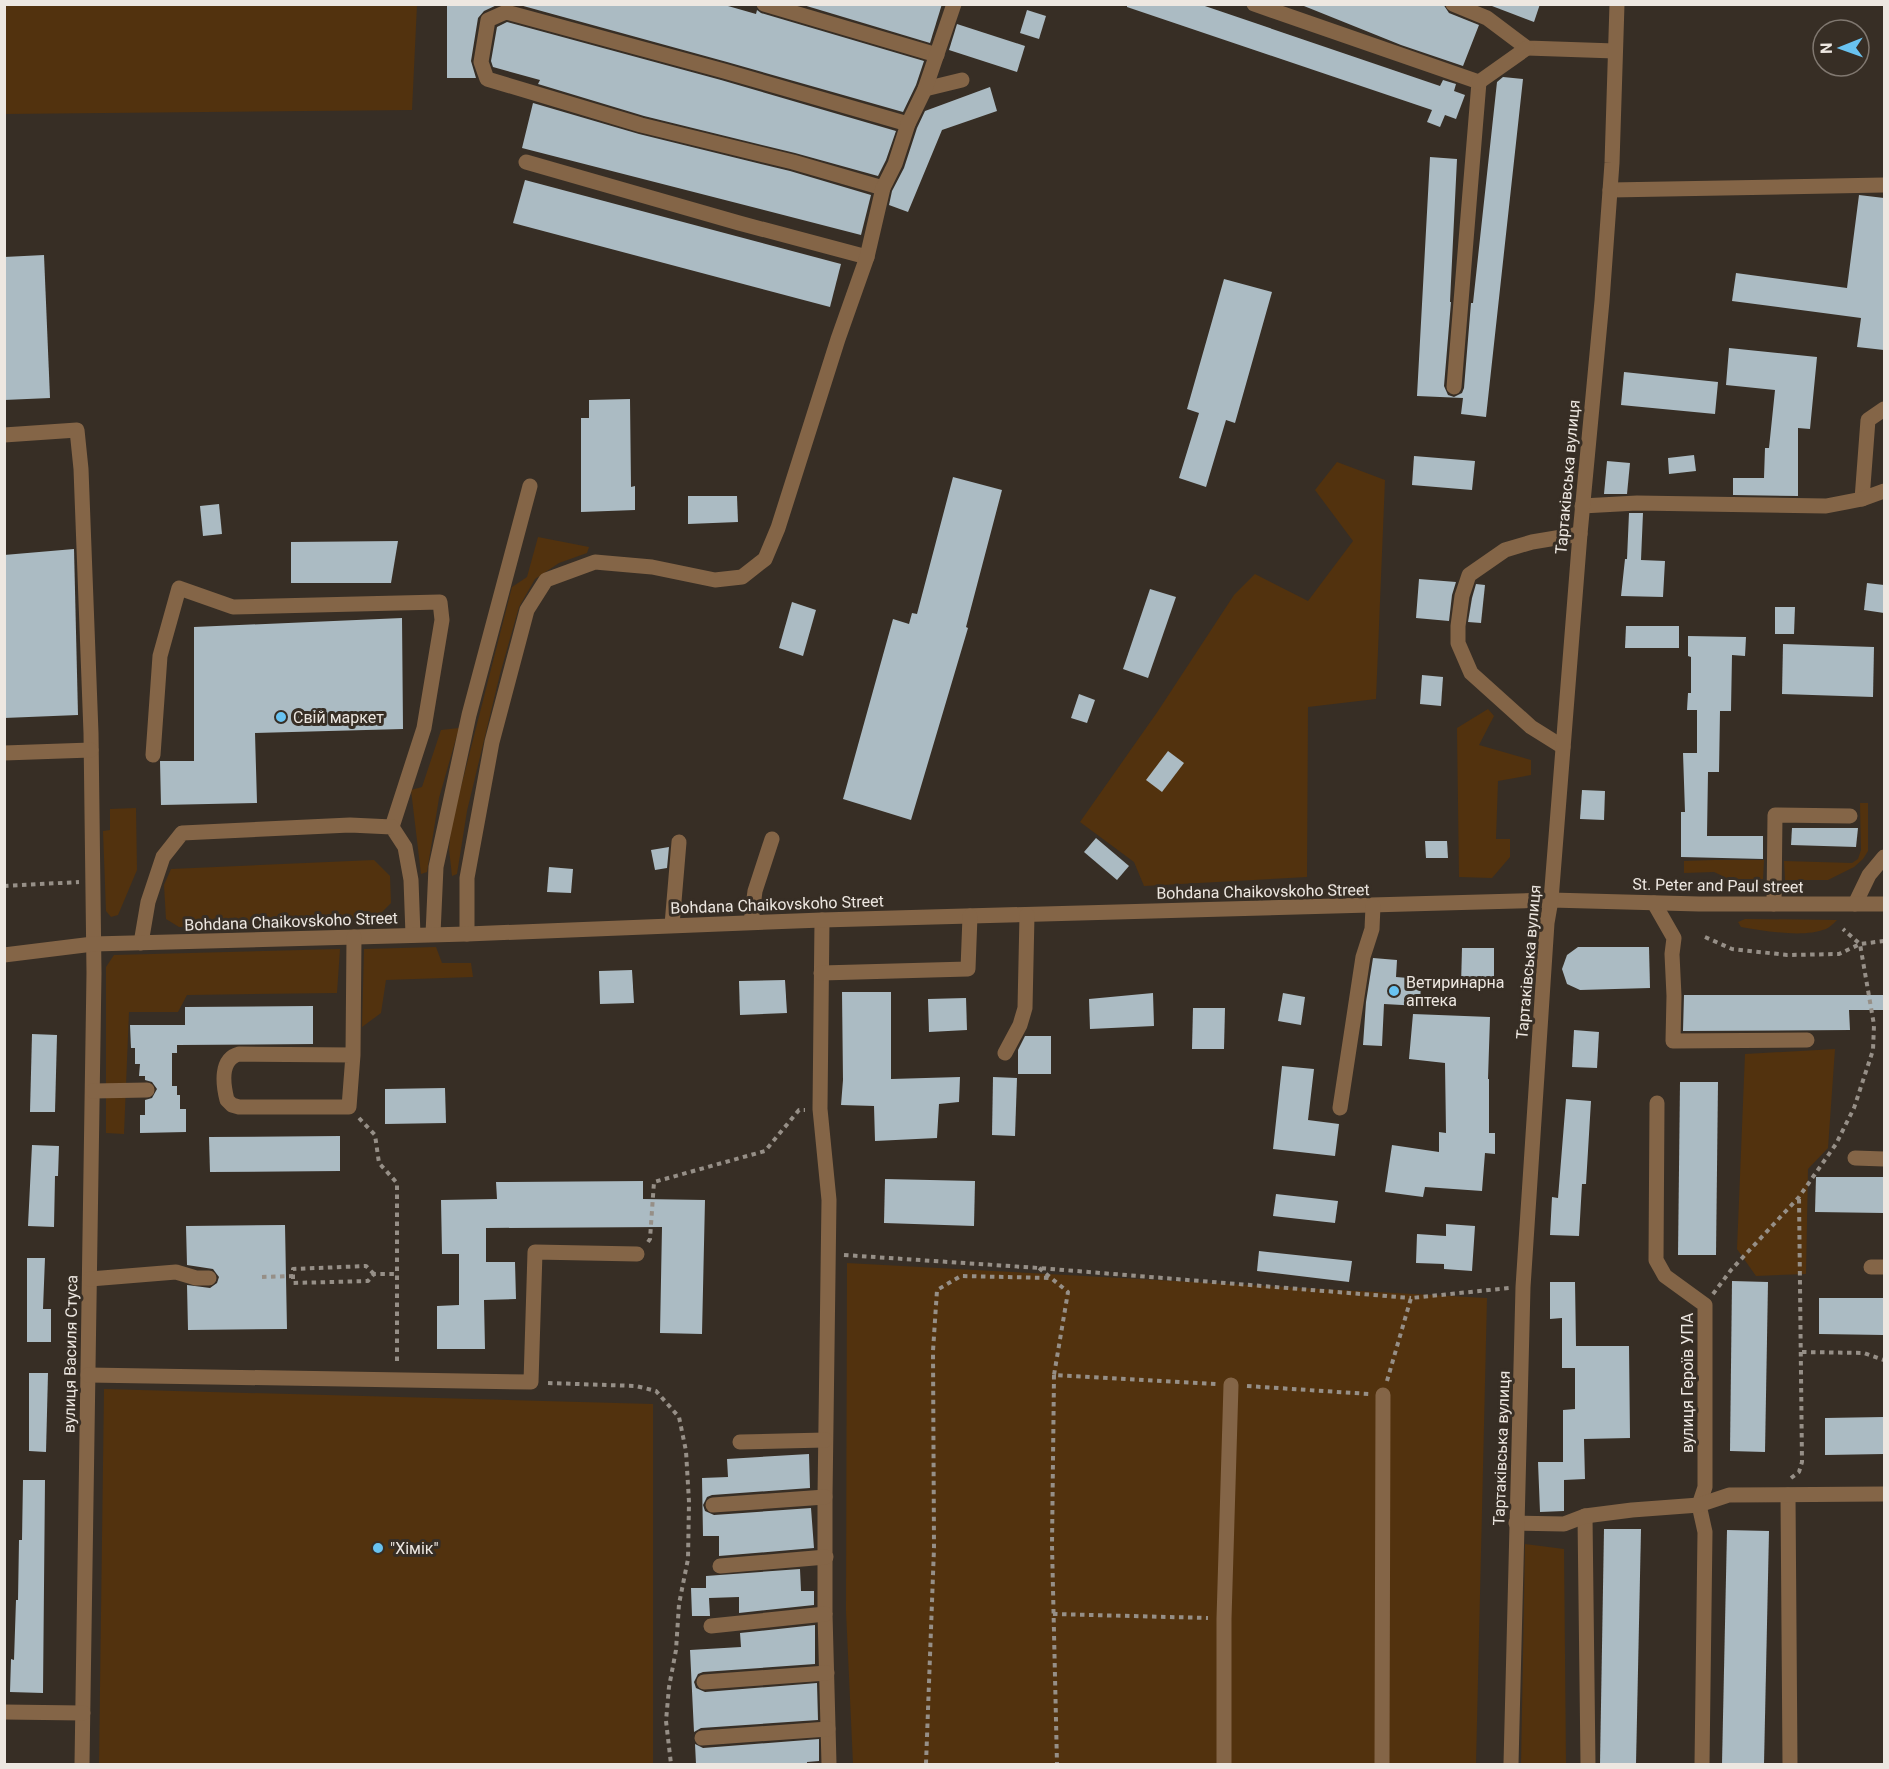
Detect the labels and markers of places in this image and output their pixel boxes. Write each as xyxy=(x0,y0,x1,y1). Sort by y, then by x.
place label: Свiй маркет xyxy=(293,708,384,727)
marker: Свiй маркет xyxy=(274,710,288,724)
place label: Ветиринарна аптека xyxy=(1406,973,1504,1010)
marker: Ветиринарна аптека xyxy=(1387,984,1401,998)
place label: "Хімік" xyxy=(390,1539,439,1558)
marker: "Хімік" xyxy=(371,1541,385,1555)

